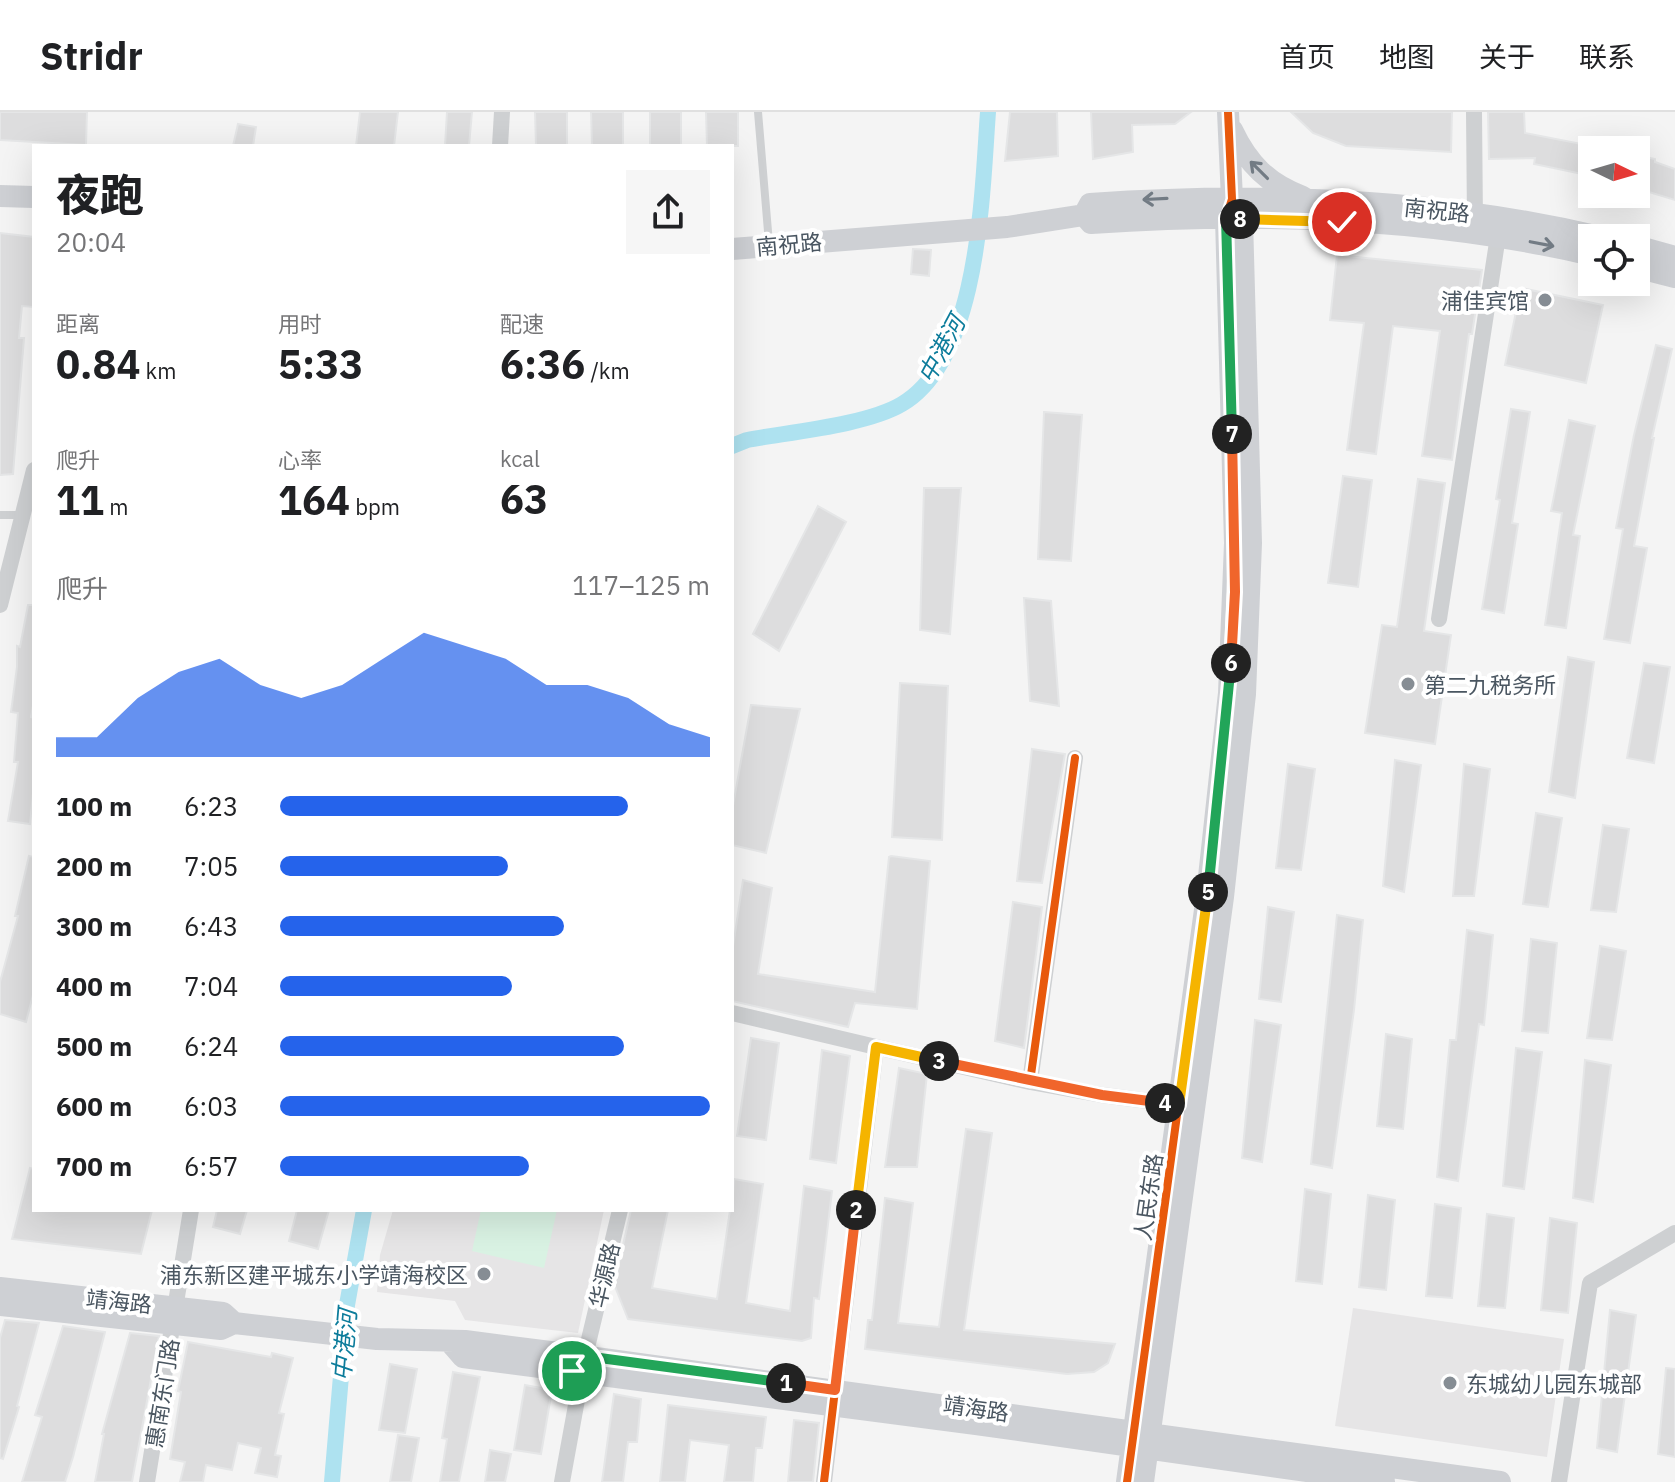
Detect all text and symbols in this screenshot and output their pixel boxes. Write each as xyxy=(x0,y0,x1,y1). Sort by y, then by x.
text: Stridr xyxy=(40,31,143,80)
text: 首页 xyxy=(1279,38,1335,75)
text: 地图 xyxy=(1379,38,1435,75)
text: 关于 xyxy=(1479,38,1535,75)
text: 联系 xyxy=(1579,38,1635,75)
north arrow xyxy=(1578,136,1650,208)
map controls xyxy=(1578,136,1650,296)
one-way arrow xyxy=(1250,161,1269,180)
text: 夜跑 xyxy=(56,166,144,223)
button: share xyxy=(626,170,710,254)
pin xyxy=(1308,188,1376,256)
one-way arrow xyxy=(1142,192,1169,207)
street label: 南祝路 xyxy=(1403,192,1471,228)
pin: 8 xyxy=(1220,199,1260,239)
icon: check xyxy=(1320,200,1364,244)
text: 8 xyxy=(1233,204,1247,233)
button: locate xyxy=(1578,224,1650,296)
text: 20:04 xyxy=(56,225,126,259)
street label: 南祝路 xyxy=(755,227,823,261)
one-way arrow xyxy=(1529,238,1555,253)
place label: 浦佳宾馆 xyxy=(1441,286,1529,315)
marker: 浦佳宾馆 xyxy=(1536,291,1554,309)
water label: 中港河 xyxy=(910,306,974,388)
text: 距离 xyxy=(56,309,100,338)
text: 用时 xyxy=(278,309,322,338)
text: 配速 xyxy=(500,309,544,338)
text: 0.84 xyxy=(56,338,140,390)
text: 5:33 xyxy=(278,338,363,390)
text: 6:36 xyxy=(500,338,585,390)
text: km xyxy=(140,356,176,385)
text: /km xyxy=(585,356,630,385)
pin: 7 xyxy=(1212,414,1252,454)
text: 7 xyxy=(1225,419,1239,448)
text: kcal xyxy=(500,444,540,473)
text: 爬升 xyxy=(56,445,100,474)
text: 心率 xyxy=(278,445,322,474)
text: 63 xyxy=(500,473,548,525)
text: 11 xyxy=(56,474,104,526)
text: 164 xyxy=(278,474,350,526)
text: m xyxy=(104,492,128,521)
text: bpm xyxy=(350,492,400,521)
text: 117–125 m xyxy=(572,568,710,602)
text: 爬升 xyxy=(56,571,108,605)
pin: 6 xyxy=(1211,643,1251,683)
text: 6 xyxy=(1224,648,1238,677)
place label: 第二九税务所 xyxy=(1424,670,1556,699)
marker: 第二九税务所 xyxy=(1399,675,1417,693)
text: 100 m xyxy=(56,789,132,823)
text: 6:23 xyxy=(184,789,238,823)
text: 200 m xyxy=(56,849,132,883)
text: 7:05 xyxy=(184,849,238,883)
pin: 5 xyxy=(1188,872,1228,912)
text: 5 xyxy=(1201,877,1215,906)
text: 300 m xyxy=(56,909,132,943)
text: 6:43 xyxy=(184,909,238,943)
text: 400 m xyxy=(56,969,132,1003)
text: 7:04 xyxy=(184,969,238,1003)
text: 500 m xyxy=(56,1029,132,1063)
text: 6:24 xyxy=(184,1029,238,1063)
pin: 3 xyxy=(919,1041,959,1081)
text: 3 xyxy=(932,1046,946,1075)
pin: 4 xyxy=(1145,1083,1185,1123)
text: 4 xyxy=(1158,1088,1172,1117)
text: 600 m xyxy=(56,1089,132,1123)
text: 6:03 xyxy=(184,1089,238,1123)
text: 700 m xyxy=(56,1149,132,1183)
text: 6:57 xyxy=(184,1149,238,1183)
street label: 人民东路 xyxy=(1128,1151,1168,1243)
pin: 2 xyxy=(836,1190,876,1230)
text: 2 xyxy=(849,1195,863,1224)
street label: 华源路 xyxy=(582,1240,626,1310)
place label: 浦东新区建平城东小学靖海校区 xyxy=(160,1260,468,1289)
marker: 浦东新区建平城东小学靖海校区 xyxy=(475,1265,493,1283)
street label: 靖海路 xyxy=(85,1283,153,1319)
water label: 中港河 xyxy=(325,1304,363,1382)
street label: 惠南东门路 xyxy=(139,1336,185,1450)
pin xyxy=(538,1337,606,1405)
icon: arrive xyxy=(550,1349,594,1393)
pin: 1 xyxy=(766,1363,806,1403)
text: 1 xyxy=(779,1368,793,1397)
place label: 东城幼儿园东城部 xyxy=(1466,1369,1642,1398)
marker: 东城幼儿园东城部 xyxy=(1441,1374,1459,1392)
street label: 靖海路 xyxy=(941,1389,1011,1427)

